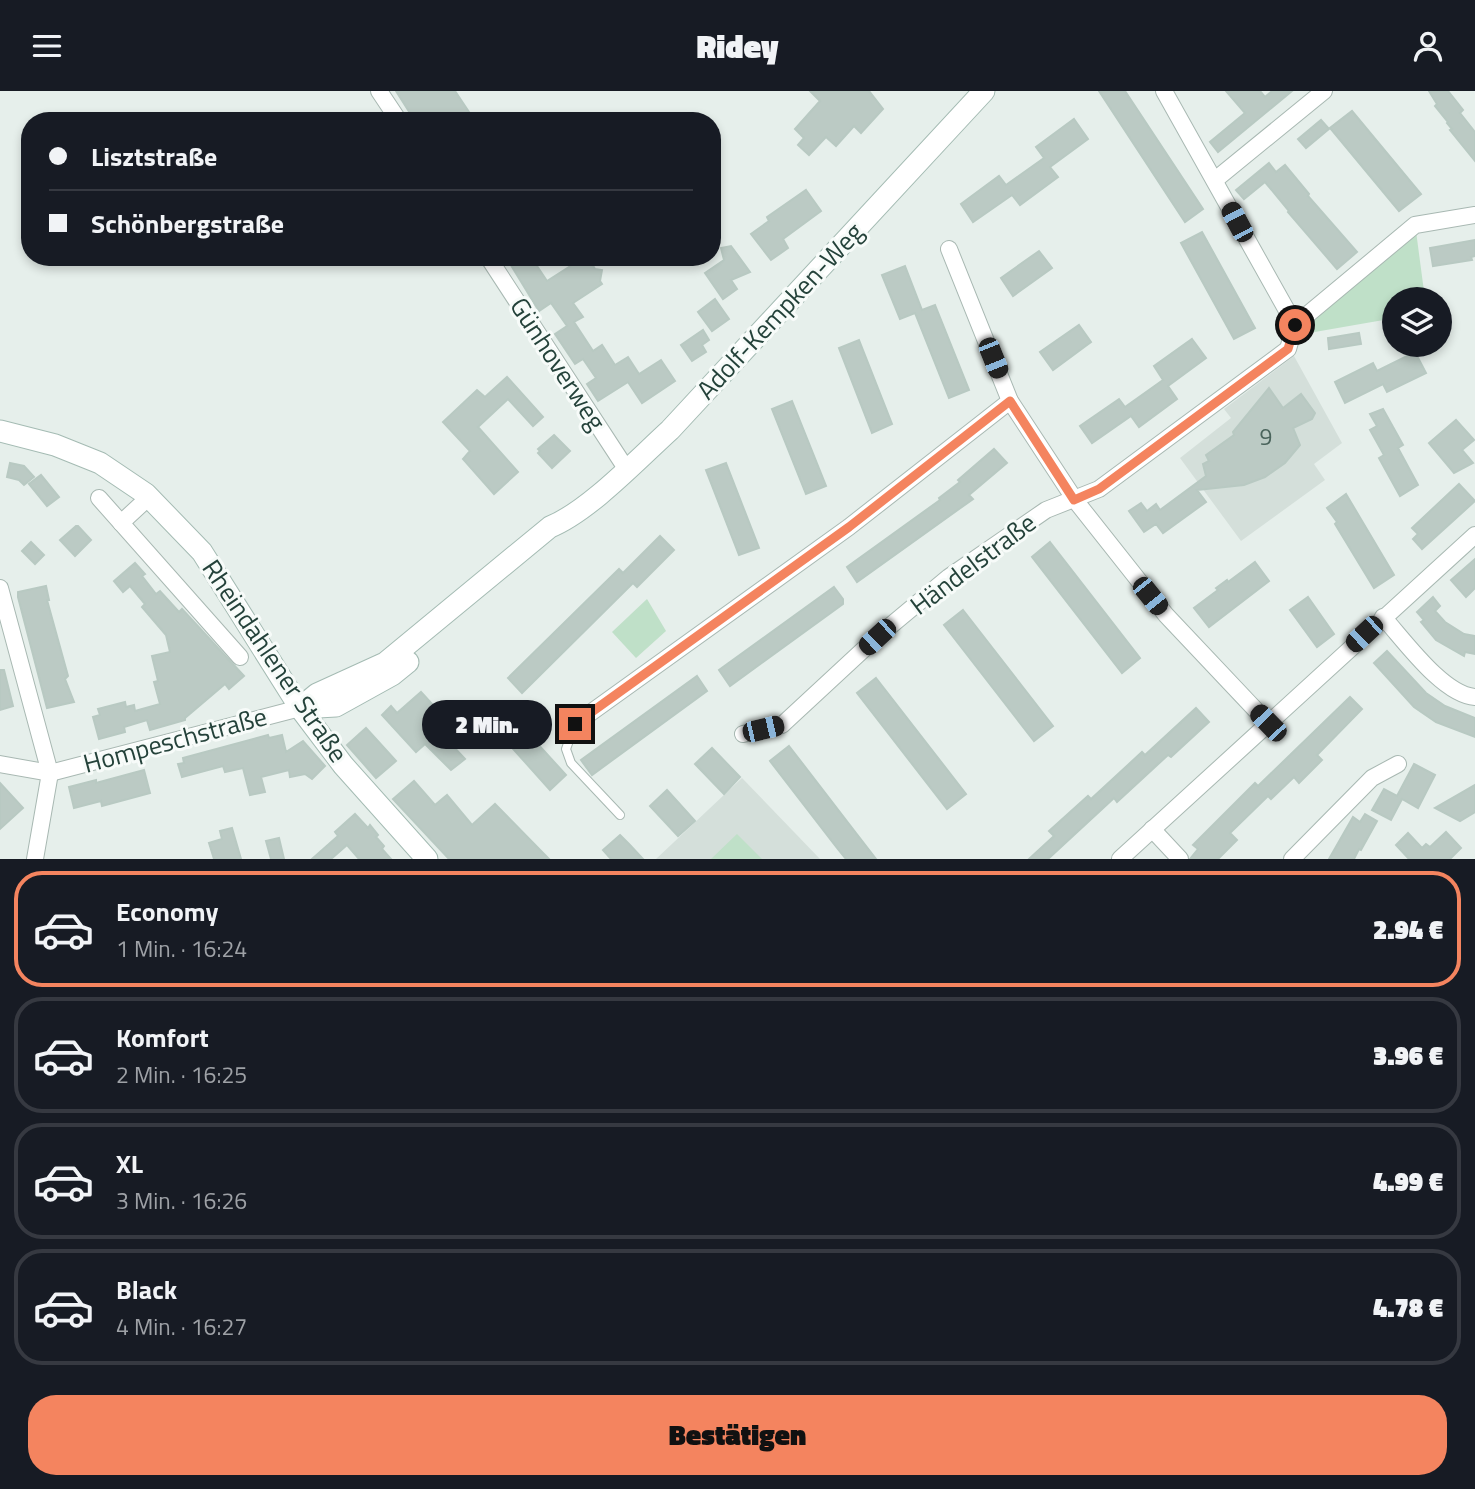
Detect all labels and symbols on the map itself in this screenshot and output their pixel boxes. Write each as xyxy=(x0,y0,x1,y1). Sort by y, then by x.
car xyxy=(1218,199,1257,245)
street label: Adolf-Kempken-Weg xyxy=(687,213,872,408)
street label: Günhoverweg xyxy=(501,289,616,438)
route start xyxy=(1279,309,1311,341)
car xyxy=(976,335,1011,381)
house number: 9 xyxy=(1260,419,1272,454)
street label: Händelstraße xyxy=(902,503,1044,624)
street label: Rheindahlener Straße xyxy=(193,551,358,770)
car xyxy=(1129,573,1172,619)
car xyxy=(1342,612,1387,656)
car xyxy=(855,615,900,659)
street label: Hompeschstraße xyxy=(79,696,271,783)
callout: 2 Min. xyxy=(421,699,550,749)
car xyxy=(1246,701,1291,745)
route end xyxy=(559,708,591,740)
car xyxy=(741,714,786,744)

